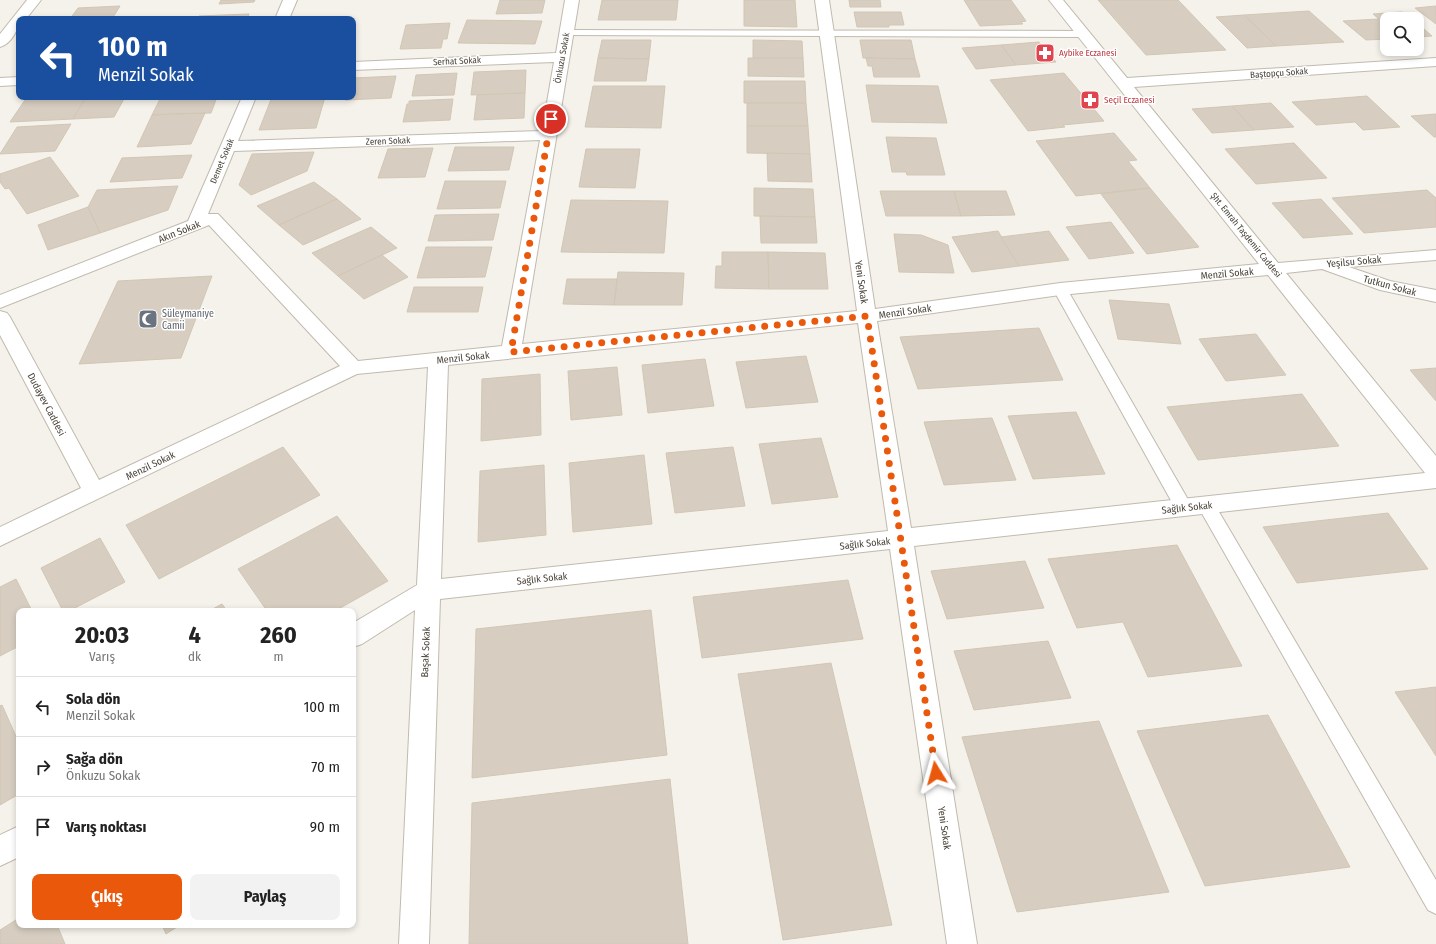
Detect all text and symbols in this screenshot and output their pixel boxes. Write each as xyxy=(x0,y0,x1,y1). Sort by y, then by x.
map controls xyxy=(1380,12,1424,56)
button: search xyxy=(1380,12,1424,56)
text: 100 m xyxy=(98,30,168,63)
street label: Önkuzu Sokak xyxy=(553,31,572,84)
icon: left xyxy=(32,32,84,84)
pharmacy icon: Aybike Eczanesi xyxy=(1034,42,1056,64)
place label: Aybike Eczanesi xyxy=(1059,48,1117,58)
street label: Serhat Sokak xyxy=(433,55,482,67)
text: Menzil Sokak xyxy=(98,64,194,86)
street label: Baştopçu Sokak xyxy=(1250,66,1309,80)
pharmacy icon: Seçil Eczanesi xyxy=(1079,89,1101,111)
place label: Seçil Eczanesi xyxy=(1104,95,1155,105)
pin xyxy=(534,102,568,136)
icon: arrive xyxy=(540,108,562,130)
street label: Zeren Sokak xyxy=(366,135,411,147)
street label: Demet Sokak xyxy=(208,136,236,185)
street label: Şht. Emrah Taşdemir Caddesi xyxy=(1209,191,1283,279)
street label: Akın Sokak xyxy=(157,218,202,246)
street label: Yeşilsu Sokak xyxy=(1326,253,1382,270)
street label: Yeni Sokak xyxy=(852,259,871,305)
street label: Menzil Sokak xyxy=(1200,265,1254,282)
street label: Tutkun Sokak xyxy=(1362,273,1418,299)
street label: Menzil Sokak xyxy=(878,301,933,322)
place label: Süleymaniye Camii xyxy=(162,307,214,332)
mosque icon: Süleymaniye Camii xyxy=(137,308,159,330)
street label: Menzil Sokak xyxy=(436,348,490,367)
street label: Dudayev Caddesi xyxy=(24,370,69,438)
street label: Menzil Sokak xyxy=(124,448,177,483)
street label: Sağlık Sokak xyxy=(1161,499,1213,517)
street label: Sağlık Sokak xyxy=(839,535,891,553)
street label: Sağlık Sokak xyxy=(516,570,568,588)
text: 20:03 xyxy=(75,621,129,649)
text: 4 xyxy=(188,621,201,649)
text: 260 xyxy=(260,621,297,649)
street label: Başak Sokak xyxy=(419,626,433,678)
text: Varış xyxy=(89,649,115,664)
text: dk xyxy=(188,649,201,664)
text: m xyxy=(274,649,284,664)
text: Sola dön xyxy=(66,690,120,708)
icon: left xyxy=(32,696,54,718)
text: 100 m xyxy=(303,698,340,716)
text: Menzil Sokak xyxy=(66,708,135,723)
text: Sağa dön xyxy=(66,750,123,768)
position arrow xyxy=(915,752,957,794)
icon: right xyxy=(32,756,54,778)
text: 70 m xyxy=(311,758,340,776)
text: Önkuzu Sokak xyxy=(66,768,140,783)
street label: Yeni Sokak xyxy=(935,805,954,851)
icon: arrive xyxy=(32,816,54,838)
text: Varış noktası xyxy=(66,818,146,836)
text: 90 m xyxy=(310,818,340,836)
button: Çıkış xyxy=(32,874,182,920)
button: Paylaş xyxy=(190,874,340,920)

